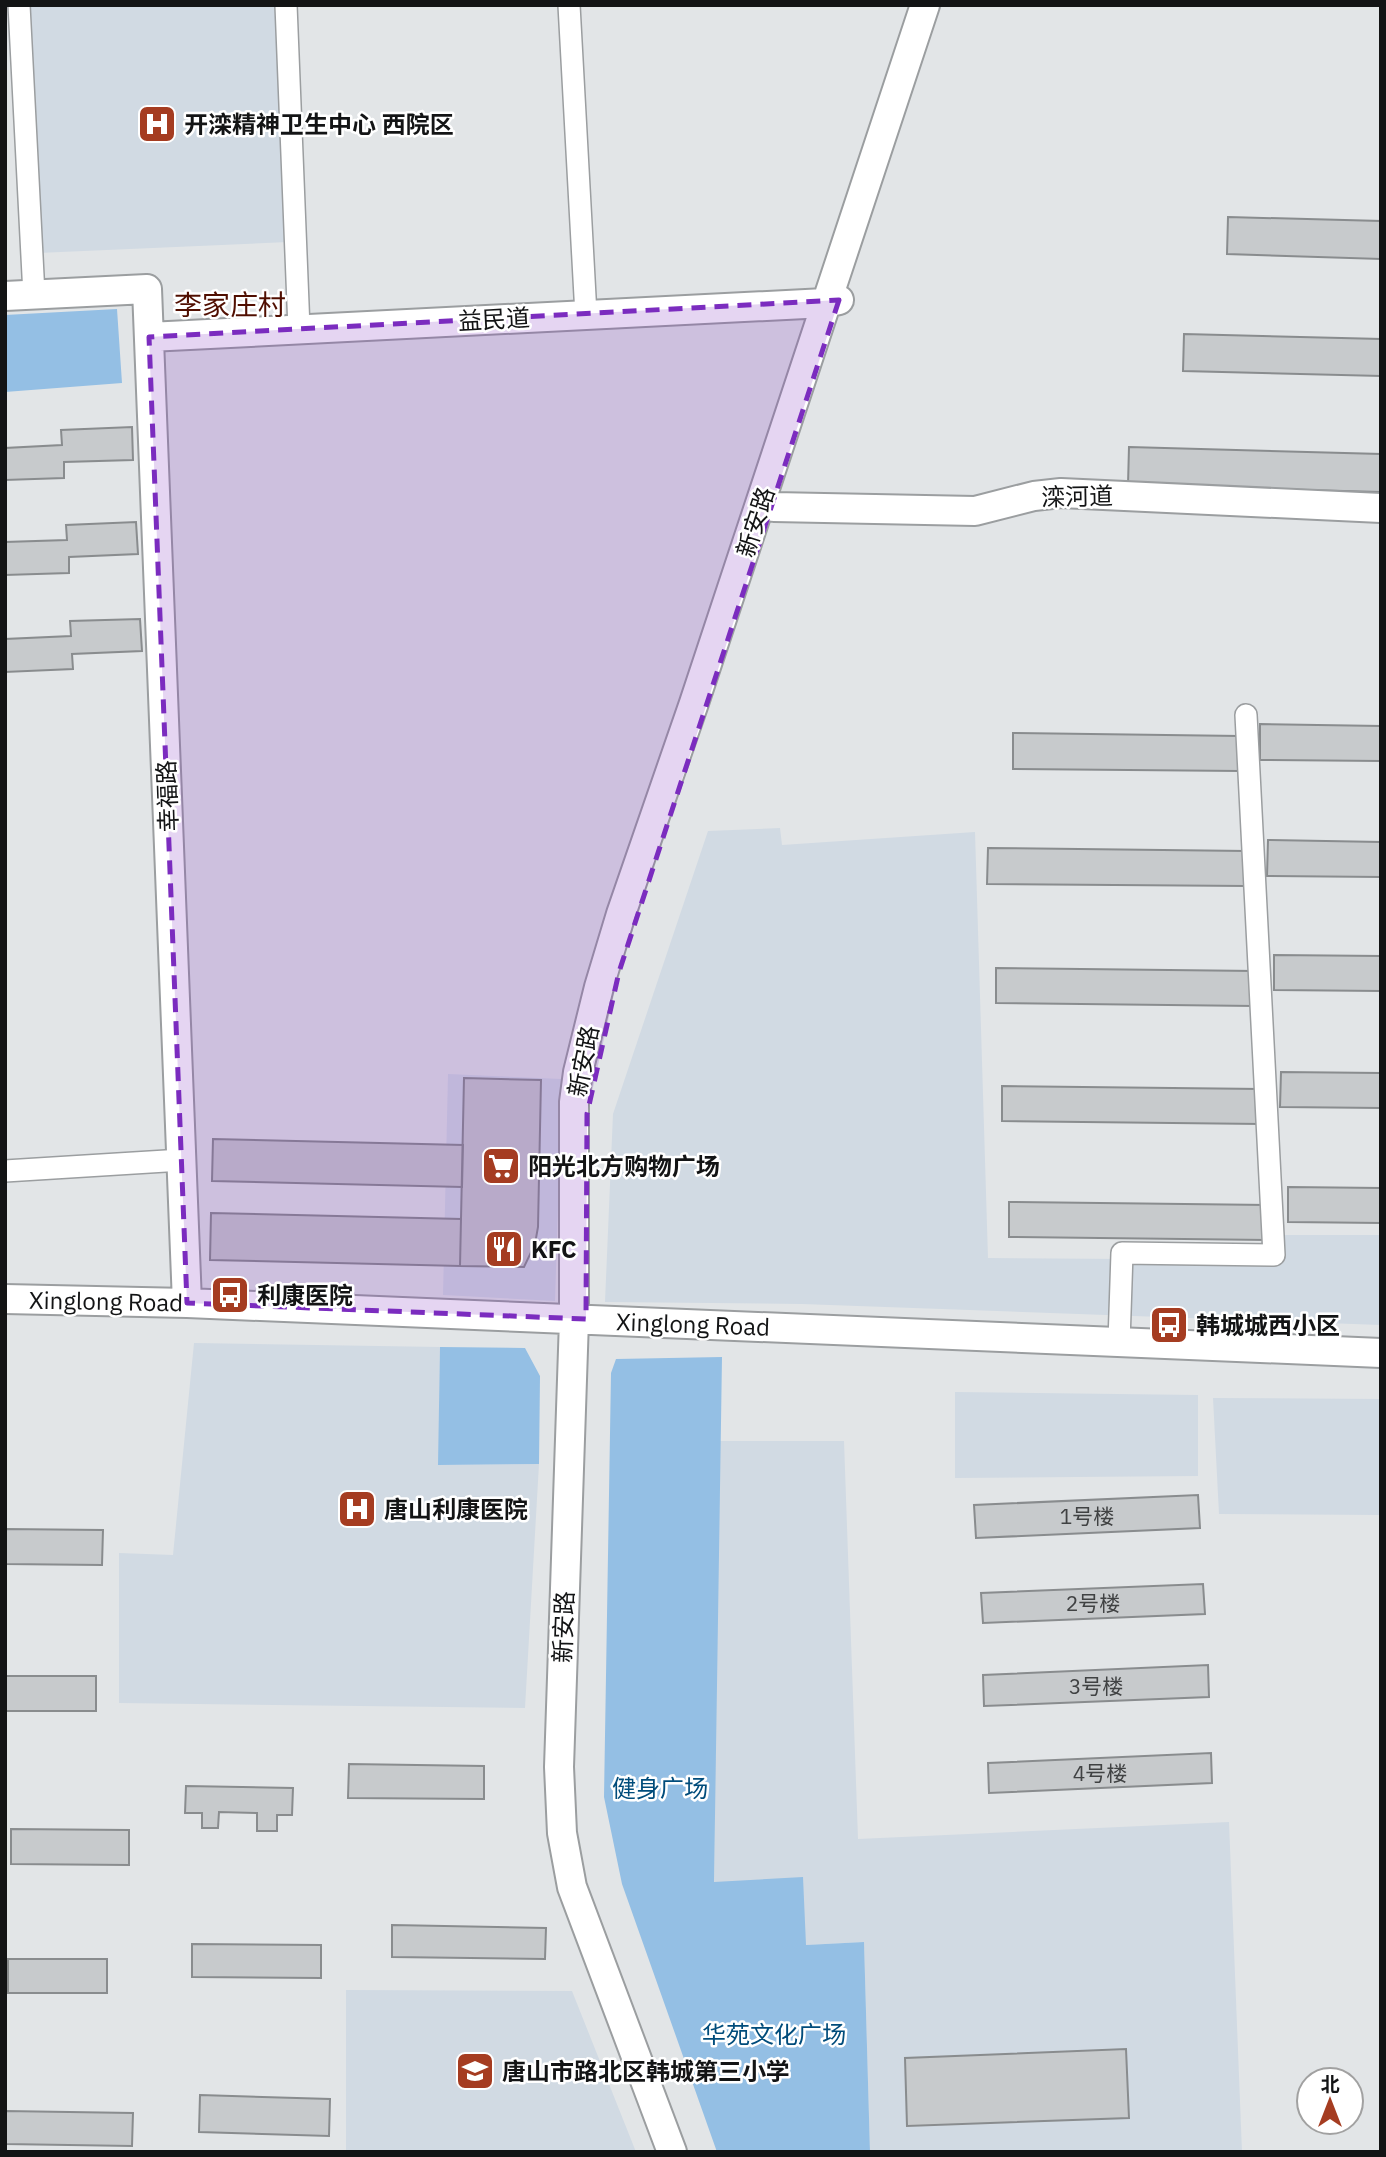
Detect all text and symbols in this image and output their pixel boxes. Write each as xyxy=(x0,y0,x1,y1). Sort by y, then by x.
hospital icon: 开滦精神卫生中心 西院区 xyxy=(136,103,178,145)
place label: 开滦精神卫生中心 西院区 xyxy=(184,108,454,140)
district label: 李家庄村 xyxy=(174,286,286,323)
street label: 益民道 xyxy=(457,301,531,337)
street label: 滦河道 xyxy=(1041,479,1113,513)
street label: 新安路 xyxy=(729,483,781,561)
street label: 幸福路 xyxy=(150,759,184,833)
street label: 新安路 xyxy=(560,1023,606,1099)
supermarket icon: 阳光北方购物广场 xyxy=(480,1145,522,1187)
place label: 阳光北方购物广场 xyxy=(528,1150,720,1182)
restaurant icon: KFC xyxy=(483,1228,525,1270)
place label: KFC xyxy=(531,1233,577,1265)
bus stop icon: 利康医院 xyxy=(209,1274,251,1316)
place label: 利康医院 xyxy=(257,1279,353,1311)
street label: Xinglong Road xyxy=(29,1284,183,1318)
bus stop icon: 韩城城西小区 xyxy=(1148,1304,1190,1346)
street label: Xinglong Road xyxy=(615,1305,771,1343)
place label: 韩城城西小区 xyxy=(1196,1309,1340,1341)
hospital icon: 唐山利康医院 xyxy=(336,1488,378,1530)
place label: 唐山利康医院 xyxy=(384,1493,528,1525)
house number: 1号楼 xyxy=(1060,1502,1114,1530)
house number: 2号楼 xyxy=(1066,1589,1120,1617)
street label: 新安路 xyxy=(546,1590,580,1664)
house number: 3号楼 xyxy=(1069,1672,1123,1700)
house number: 4号楼 xyxy=(1073,1759,1127,1787)
park label: 健身广场 xyxy=(612,1772,708,1804)
park label: 华苑文化广场 xyxy=(702,2018,846,2050)
school or university icon: 唐山市路北区韩城第三小学 xyxy=(454,2050,496,2092)
place label: 唐山市路北区韩城第三小学 xyxy=(502,2055,790,2087)
north arrow xyxy=(1295,2066,1365,2136)
text: 北 xyxy=(1320,2072,1340,2096)

